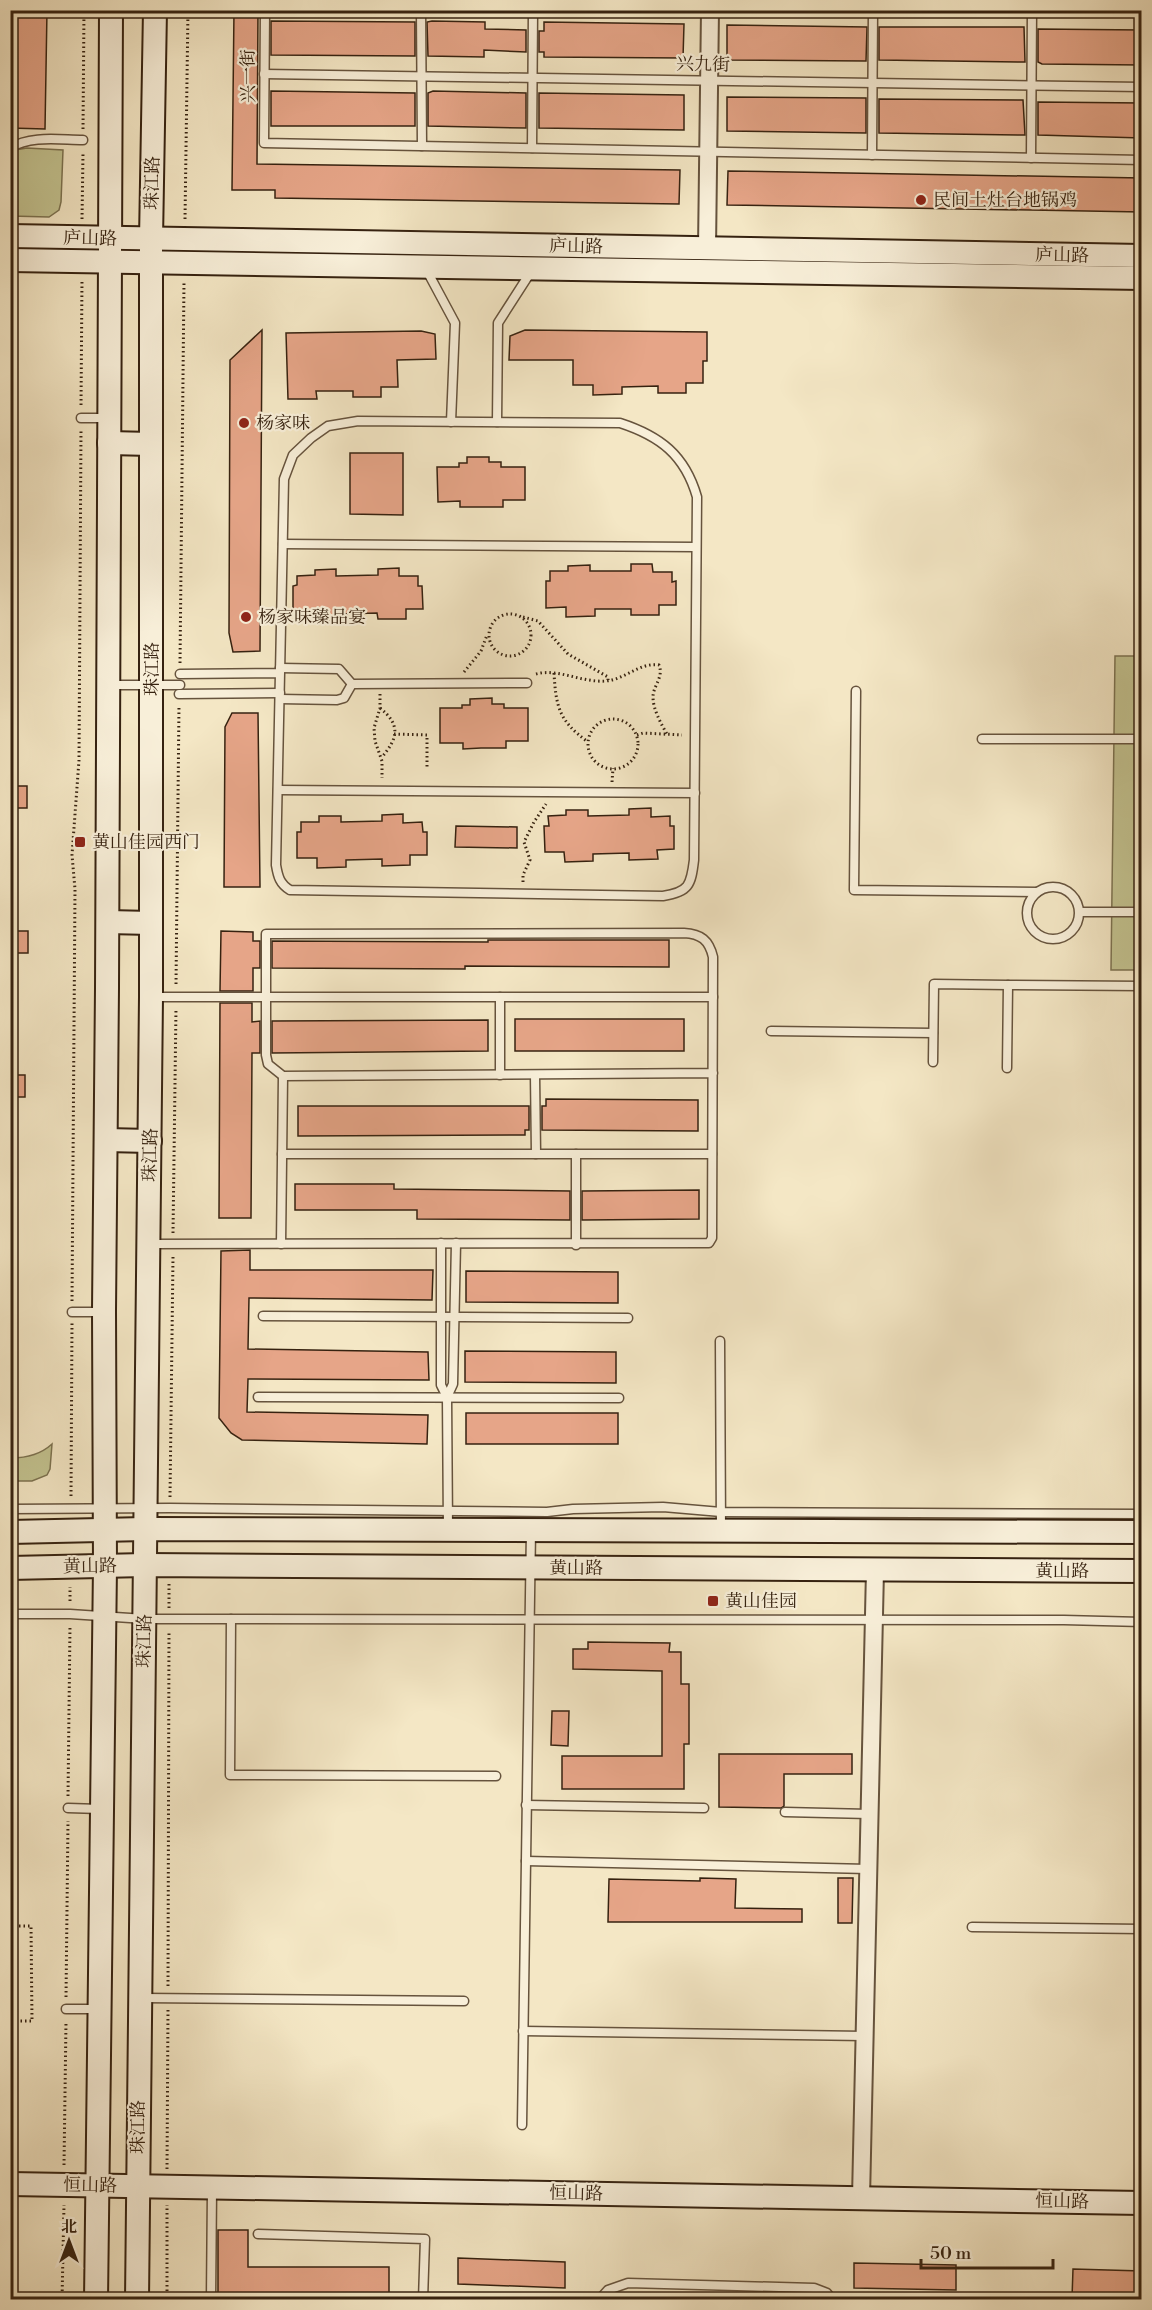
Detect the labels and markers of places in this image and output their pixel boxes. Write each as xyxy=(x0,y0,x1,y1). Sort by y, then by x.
place label: 民间土灶台地锅鸡 xyxy=(933,189,1077,212)
marker: 民间土灶台地锅鸡 xyxy=(914,193,928,207)
place label: 杨家味 xyxy=(256,412,310,435)
marker: 杨家味 xyxy=(237,416,251,430)
place label: 杨家味臻品宴 xyxy=(258,606,366,629)
marker: 杨家味臻品宴 xyxy=(239,610,253,624)
place label: 黄山佳园西门 xyxy=(92,831,200,854)
marker: 黄山佳园西门 xyxy=(73,835,87,849)
place label: 黄山佳园 xyxy=(725,1590,797,1613)
marker: 黄山佳园 xyxy=(706,1594,720,1608)

